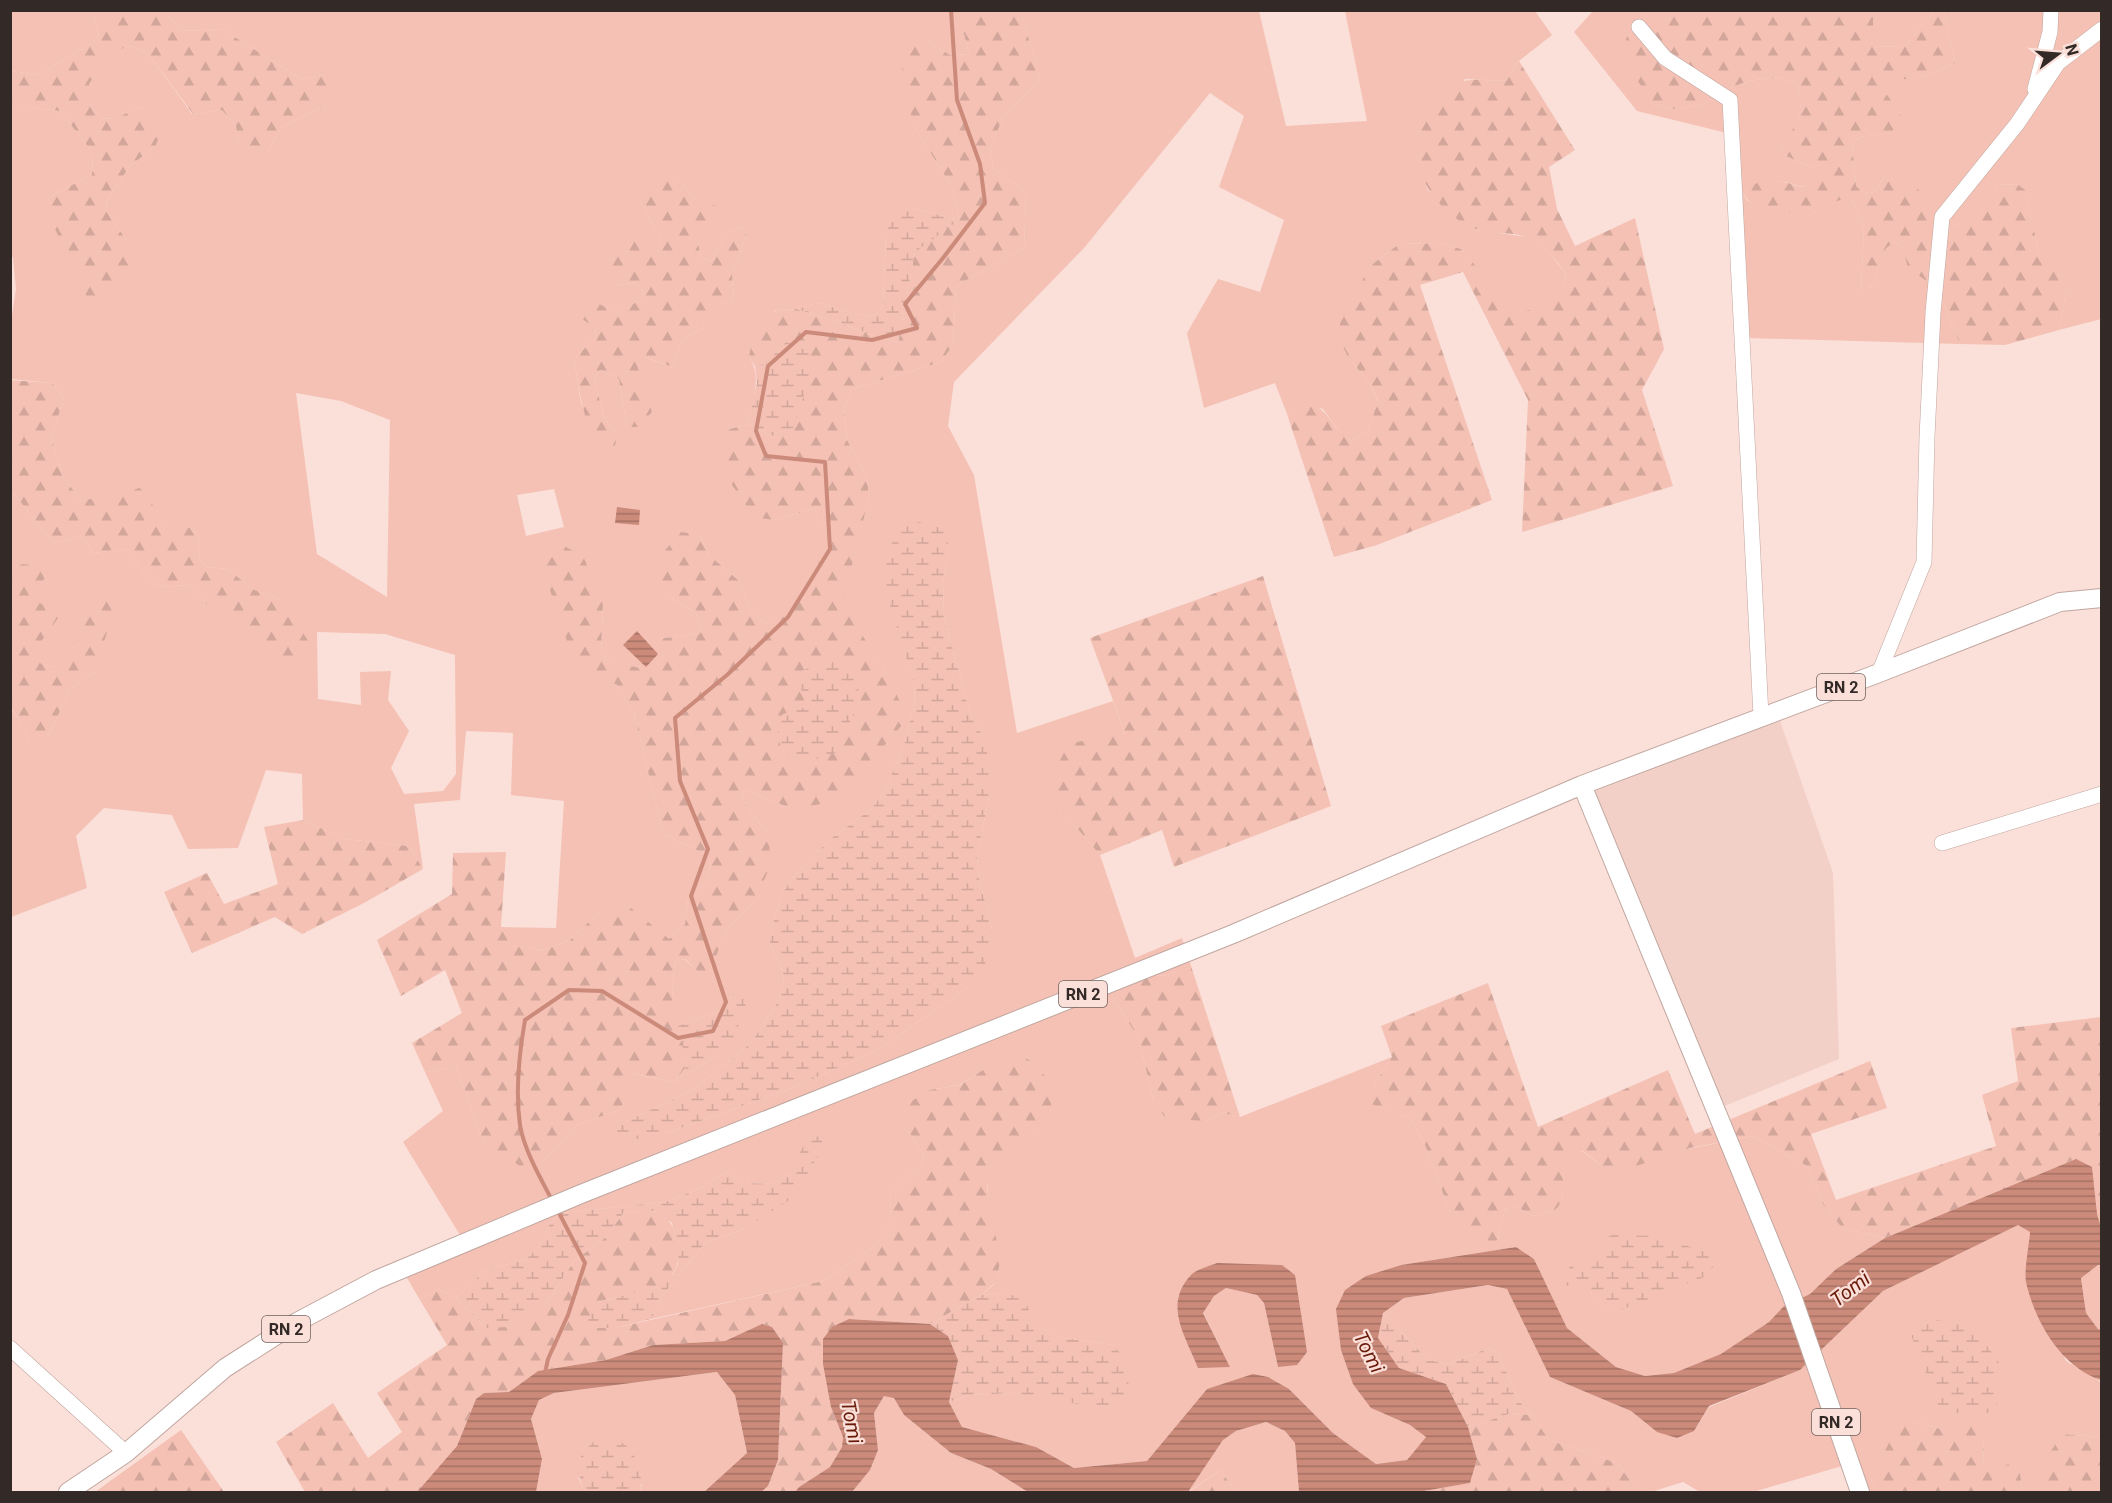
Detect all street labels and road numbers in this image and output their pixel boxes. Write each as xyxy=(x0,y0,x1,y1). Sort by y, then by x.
road number: RN 2 xyxy=(1817,674,1865,700)
road number: RN 2 xyxy=(1059,981,1107,1007)
road number: RN 2 xyxy=(262,1316,310,1342)
road number: RN 2 xyxy=(1812,1409,1860,1435)

